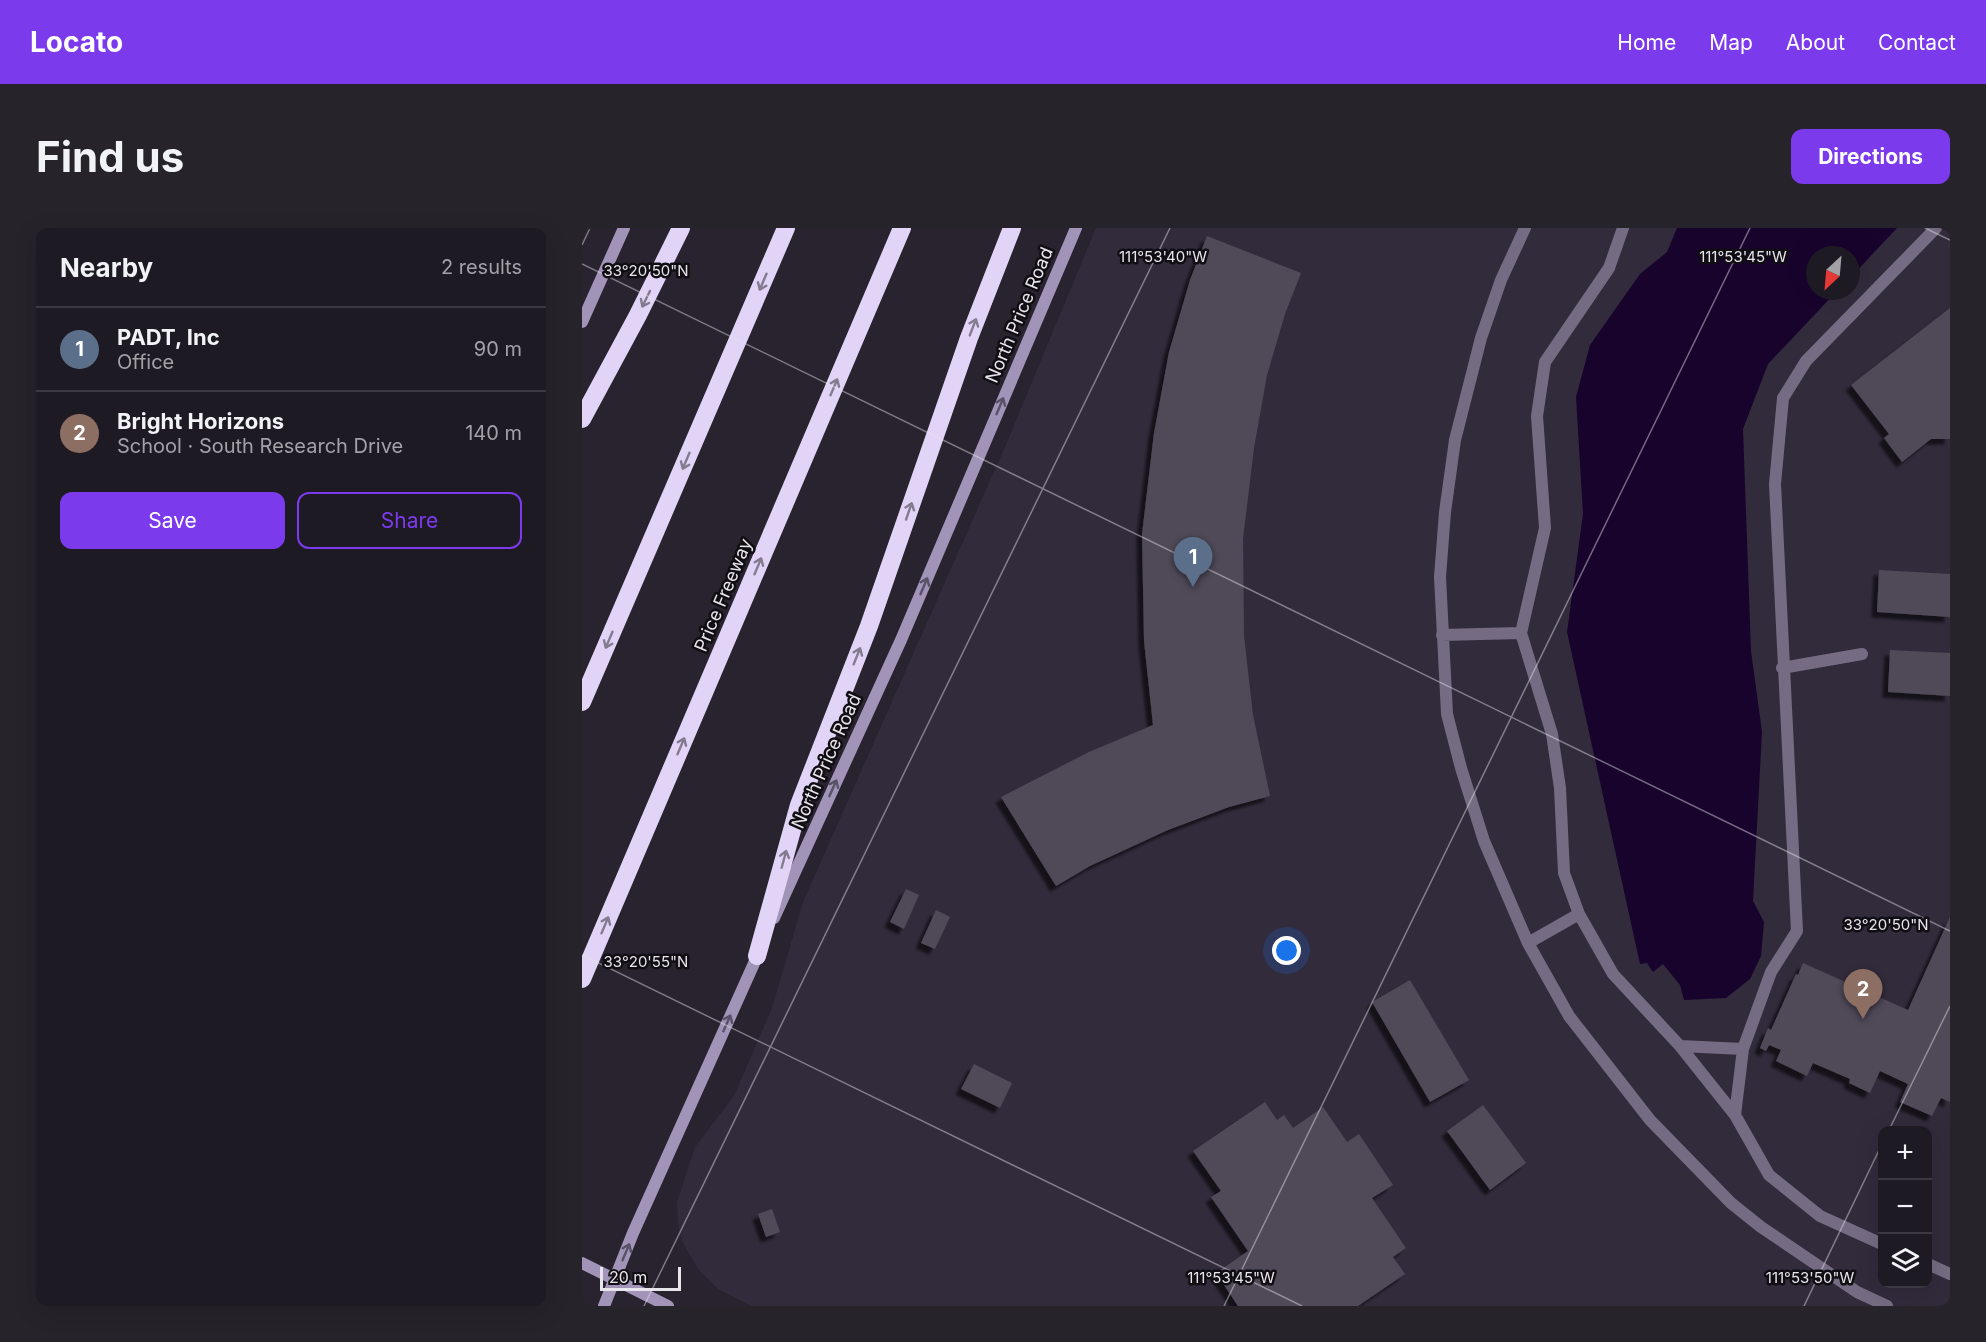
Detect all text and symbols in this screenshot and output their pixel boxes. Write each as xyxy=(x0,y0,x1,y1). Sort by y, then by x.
text: Locato xyxy=(30,25,123,59)
text: Home xyxy=(1617,30,1676,55)
text: Map xyxy=(1709,30,1753,55)
text: About xyxy=(1786,30,1845,55)
text: Contact xyxy=(1878,30,1956,55)
button: Directions xyxy=(1791,129,1950,184)
text: Find us xyxy=(36,131,184,182)
street label: North Price Road xyxy=(981,244,1057,386)
north arrow xyxy=(1806,246,1860,300)
text: 111°53'40"W xyxy=(1119,247,1207,266)
text: 111°53'45"W xyxy=(1699,247,1787,266)
text: Nearby xyxy=(60,252,153,283)
text: 2 results xyxy=(441,255,522,279)
text: 33°20'50"N xyxy=(603,261,689,280)
one-way arrow xyxy=(757,272,768,290)
one-way arrow xyxy=(639,290,651,308)
one-way arrow xyxy=(968,319,979,337)
text: PADT, Inc xyxy=(117,324,220,350)
text: 1 xyxy=(75,337,84,361)
text: 90 m xyxy=(474,337,522,361)
text: Office xyxy=(117,350,174,374)
one-way arrow xyxy=(829,378,840,397)
one-way arrow xyxy=(995,398,1006,416)
text: Bright Horizons xyxy=(117,408,284,434)
text: 2 xyxy=(73,421,86,445)
text: 140 m xyxy=(465,421,522,445)
text: School · South Research Drive xyxy=(117,434,403,458)
one-way arrow xyxy=(680,451,691,469)
button: Save xyxy=(60,492,285,549)
button: Share xyxy=(297,492,522,549)
one-way arrow xyxy=(904,503,915,521)
street label: Price Freeway xyxy=(690,535,756,655)
pin: 1 xyxy=(1174,538,1212,587)
one-way arrow xyxy=(753,558,764,576)
one-way arrow xyxy=(919,577,930,596)
one-way arrow xyxy=(603,630,614,649)
one-way arrow xyxy=(852,648,863,666)
street label: North Price Road xyxy=(787,690,865,832)
one-way arrow xyxy=(676,737,687,755)
one-way arrow xyxy=(829,779,840,797)
one-way arrow xyxy=(779,850,790,869)
text: 33°20'50"N xyxy=(1843,915,1929,934)
one-way arrow xyxy=(600,917,611,935)
your location xyxy=(1272,936,1301,965)
text: 33°20'55"N xyxy=(604,952,688,971)
pin: 2 xyxy=(1844,970,1882,1019)
one-way arrow xyxy=(721,1015,733,1033)
map controls xyxy=(1878,1126,1932,1288)
button: + xyxy=(1878,1126,1932,1180)
button: − xyxy=(1878,1180,1932,1234)
button: layers xyxy=(1878,1234,1932,1288)
one-way arrow xyxy=(621,1243,632,1262)
scale bar xyxy=(600,1264,681,1292)
text: 20 m xyxy=(609,1267,647,1287)
text: 111°53'45"W xyxy=(1187,1268,1275,1287)
text: 111°53'50"W xyxy=(1766,1268,1854,1287)

